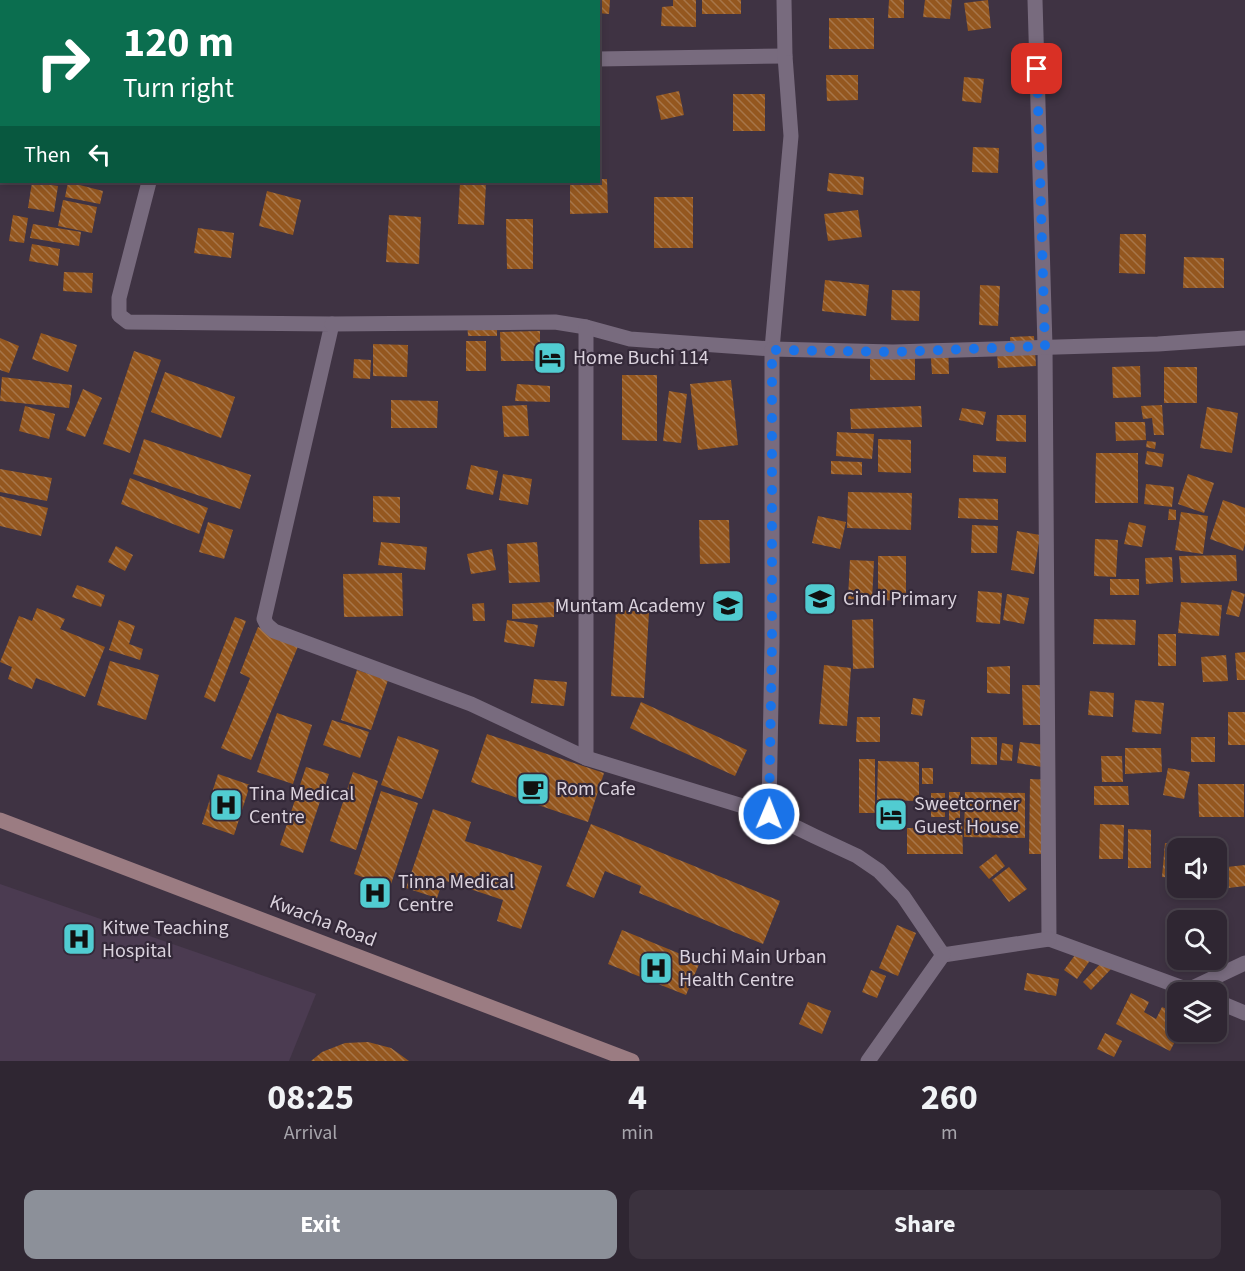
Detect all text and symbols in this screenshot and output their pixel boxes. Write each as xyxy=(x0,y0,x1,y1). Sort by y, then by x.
text: 120 m xyxy=(123,13,234,73)
icon: right xyxy=(24,24,102,102)
pin xyxy=(1011,43,1062,94)
icon: arrive xyxy=(1020,52,1053,85)
text: Turn right xyxy=(123,69,234,108)
icon: left xyxy=(83,138,116,171)
text: Then xyxy=(24,139,71,171)
hotel icon: Home Buchi 114 xyxy=(532,340,568,376)
place label: Home Buchi 114 xyxy=(573,344,709,372)
school or university icon: Cindi Primary xyxy=(802,581,838,617)
place label: Cindi Primary xyxy=(843,585,958,613)
school or university icon: Muntam Academy xyxy=(710,588,746,624)
place label: Muntam Academy xyxy=(555,592,706,620)
cafe icon: Rom Cafe xyxy=(515,771,551,807)
place label: Rom Cafe xyxy=(556,775,636,803)
place label: Tina Medical Centre xyxy=(249,780,354,831)
position arrow xyxy=(737,782,801,846)
hospital icon: Tina Medical Centre xyxy=(208,787,244,823)
place label: Sweetcorner Guest House xyxy=(914,790,1019,841)
hotel icon: Sweetcorner Guest House xyxy=(873,797,909,833)
map controls xyxy=(1167,838,1227,1042)
button: sound xyxy=(1167,838,1227,898)
place label: Tinna Medical Centre xyxy=(398,868,514,919)
hospital icon: Tinna Medical Centre xyxy=(357,875,393,911)
street label: Kwacha Road xyxy=(265,888,381,954)
button: search xyxy=(1167,910,1227,970)
place label: Kitwe Teaching Hospital xyxy=(102,914,229,965)
hospital icon: Kitwe Teaching Hospital xyxy=(61,921,97,957)
place label: Buchi Main Urban Health Centre xyxy=(679,943,827,994)
hospital icon: Buchi Main Urban Health Centre xyxy=(638,950,674,986)
button: layers xyxy=(1167,982,1227,1042)
text: 08:25 xyxy=(267,1072,354,1123)
text: 4 xyxy=(628,1072,647,1123)
text: 260 xyxy=(921,1072,978,1123)
text: Arrival xyxy=(284,1119,337,1147)
text: min xyxy=(621,1119,654,1147)
text: m xyxy=(941,1119,958,1147)
button: Exit xyxy=(24,1190,617,1259)
button: Share xyxy=(629,1190,1221,1259)

